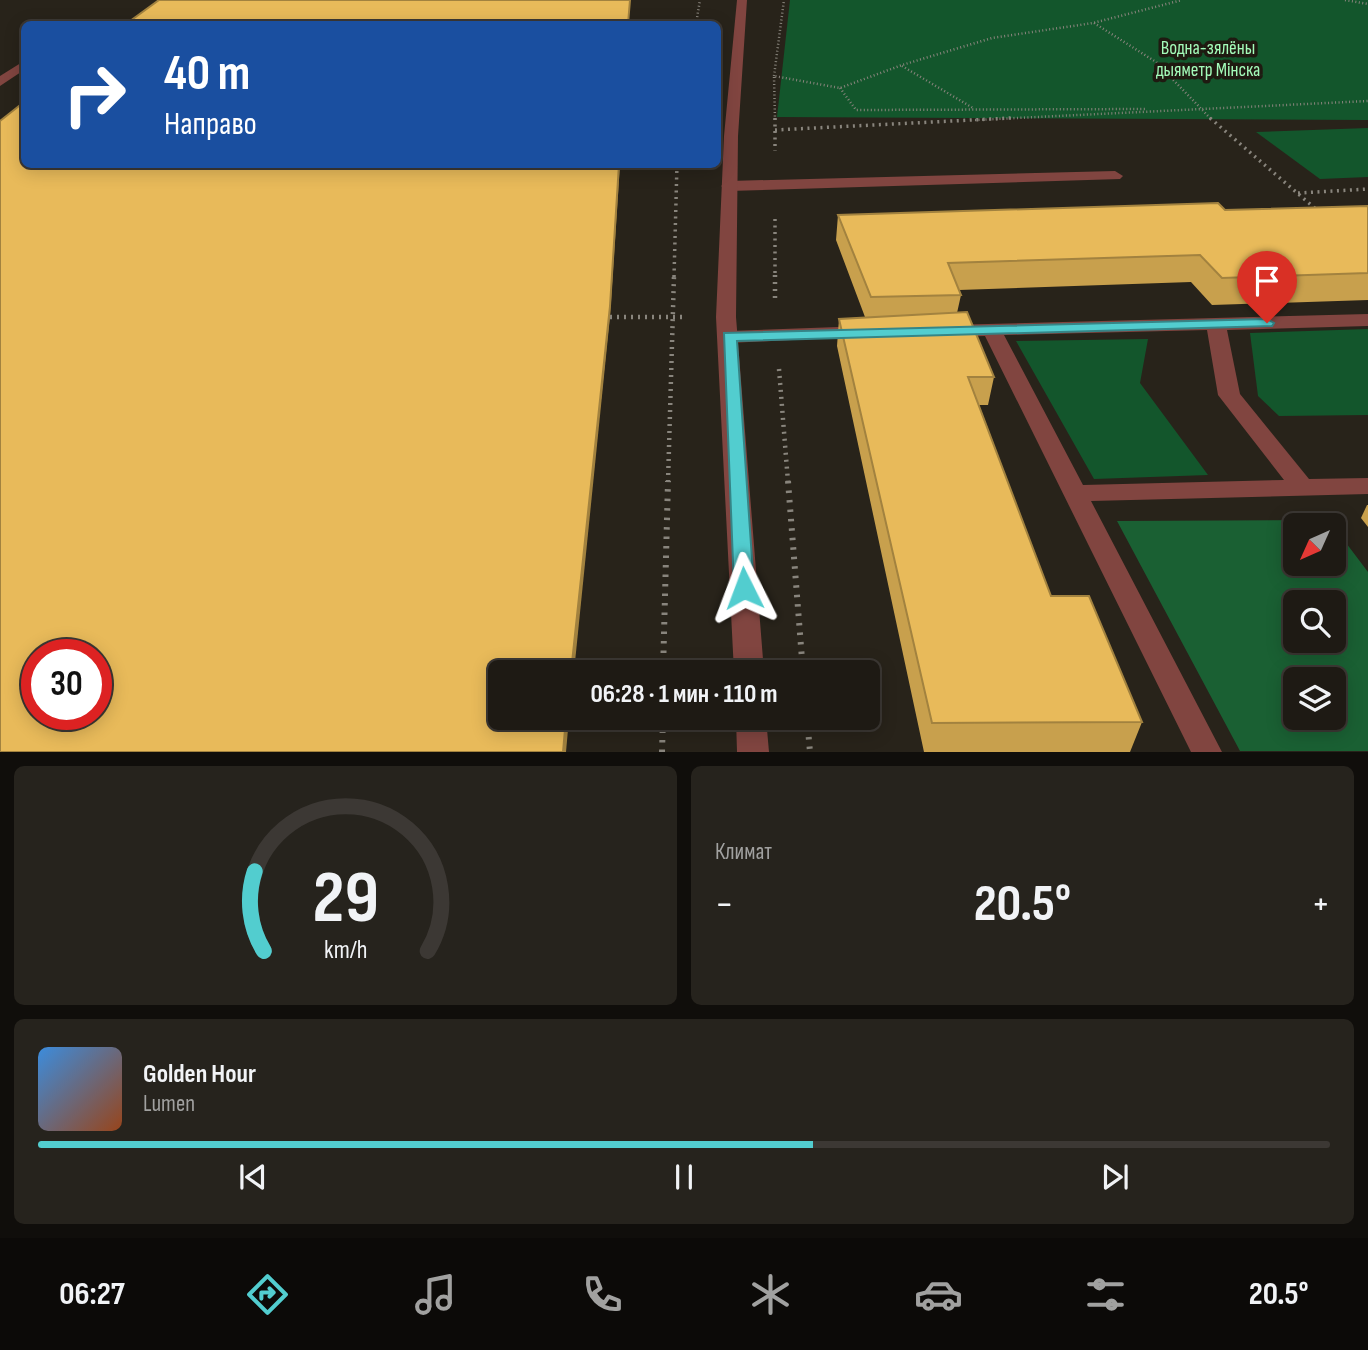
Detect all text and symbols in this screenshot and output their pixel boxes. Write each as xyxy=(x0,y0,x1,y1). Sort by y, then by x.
park label: Водна-зялёны дыяметр Мінска xyxy=(1156,37,1260,82)
text: 40 m xyxy=(164,45,250,104)
icon: right xyxy=(49,49,140,140)
text: Направо xyxy=(164,105,257,144)
pin xyxy=(1237,251,1297,323)
icon: arrive xyxy=(1248,262,1286,300)
north arrow xyxy=(1283,513,1346,576)
map controls xyxy=(1283,513,1346,730)
position arrow xyxy=(707,551,781,625)
button: search xyxy=(1283,590,1346,653)
speed limit sign: 30 xyxy=(21,639,112,730)
button: layers xyxy=(1283,667,1346,730)
text: 06:28 · 1 мин · 110 m xyxy=(590,679,778,710)
text: Климат xyxy=(715,838,772,866)
text: 29 xyxy=(312,856,379,944)
text: 20.5° xyxy=(974,873,1071,936)
text: − xyxy=(715,882,734,927)
text: + xyxy=(1311,882,1330,927)
text: km/h xyxy=(324,935,367,966)
text: Golden Hour xyxy=(143,1059,256,1090)
text: Lumen xyxy=(143,1090,195,1118)
icon: previous xyxy=(234,1158,272,1196)
icon: pause xyxy=(665,1158,703,1196)
icon: next xyxy=(1096,1158,1134,1196)
icon: directions xyxy=(243,1270,292,1319)
icon: music xyxy=(411,1270,460,1319)
icon: phone xyxy=(578,1270,627,1319)
icon: climate xyxy=(746,1270,795,1319)
icon: car xyxy=(914,1270,963,1319)
icon: filters xyxy=(1081,1270,1130,1319)
text: 06:27 xyxy=(59,1275,125,1314)
text: 20.5° xyxy=(1249,1275,1309,1314)

